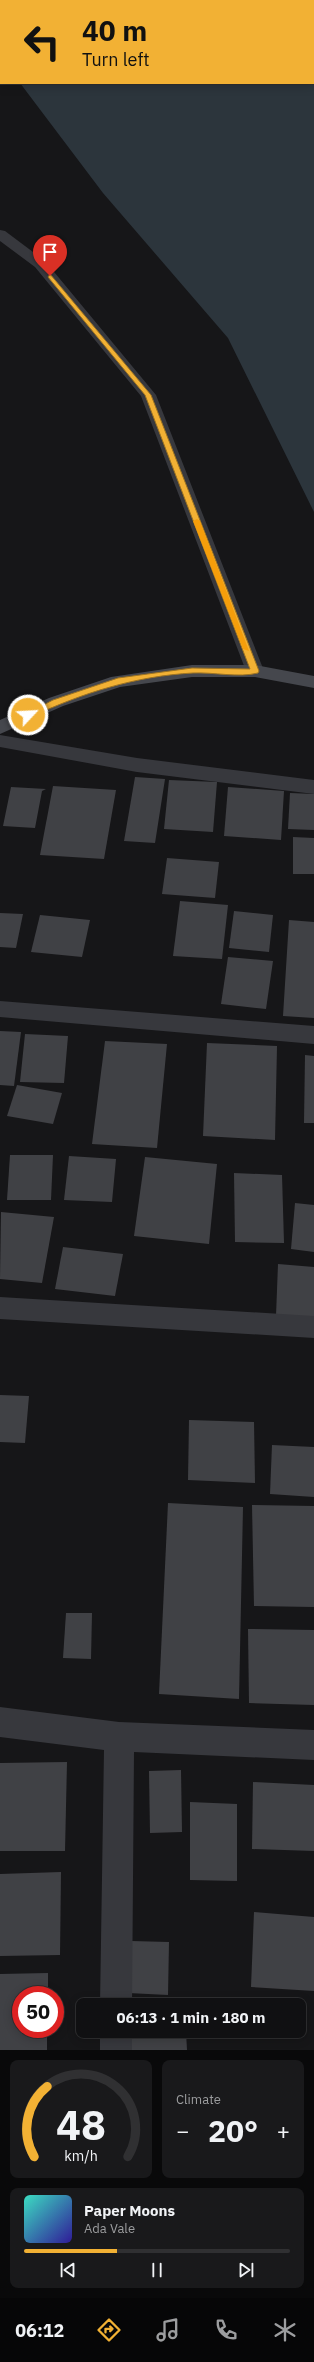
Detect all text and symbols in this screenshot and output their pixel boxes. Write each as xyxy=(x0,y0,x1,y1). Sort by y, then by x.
text: 40 m xyxy=(82,12,147,49)
icon: left xyxy=(16,16,68,68)
text: Turn left xyxy=(82,48,150,71)
pin xyxy=(33,235,67,276)
icon: arrive xyxy=(39,241,61,263)
position arrow xyxy=(7,694,49,736)
speed limit sign: 50 xyxy=(12,1986,64,2038)
text: 06:13 · 1 min · 180 m xyxy=(117,2008,265,2027)
text: Climate xyxy=(176,2091,221,2108)
text: 48 xyxy=(56,2097,106,2151)
text: 20° xyxy=(208,2111,258,2150)
text: − xyxy=(176,2116,189,2145)
text: + xyxy=(277,2116,290,2145)
text: km/h xyxy=(64,2146,98,2165)
text: Paper Moons xyxy=(84,2201,175,2220)
text: Ada Vale xyxy=(84,2220,135,2237)
icon: previous xyxy=(57,2259,79,2281)
icon: pause xyxy=(146,2259,168,2281)
icon: next xyxy=(235,2259,257,2281)
icon: directions xyxy=(95,2316,123,2344)
icon: music xyxy=(154,2316,182,2344)
icon: phone xyxy=(212,2316,240,2344)
icon: climate xyxy=(271,2316,299,2344)
text: 06:12 xyxy=(15,2319,64,2342)

